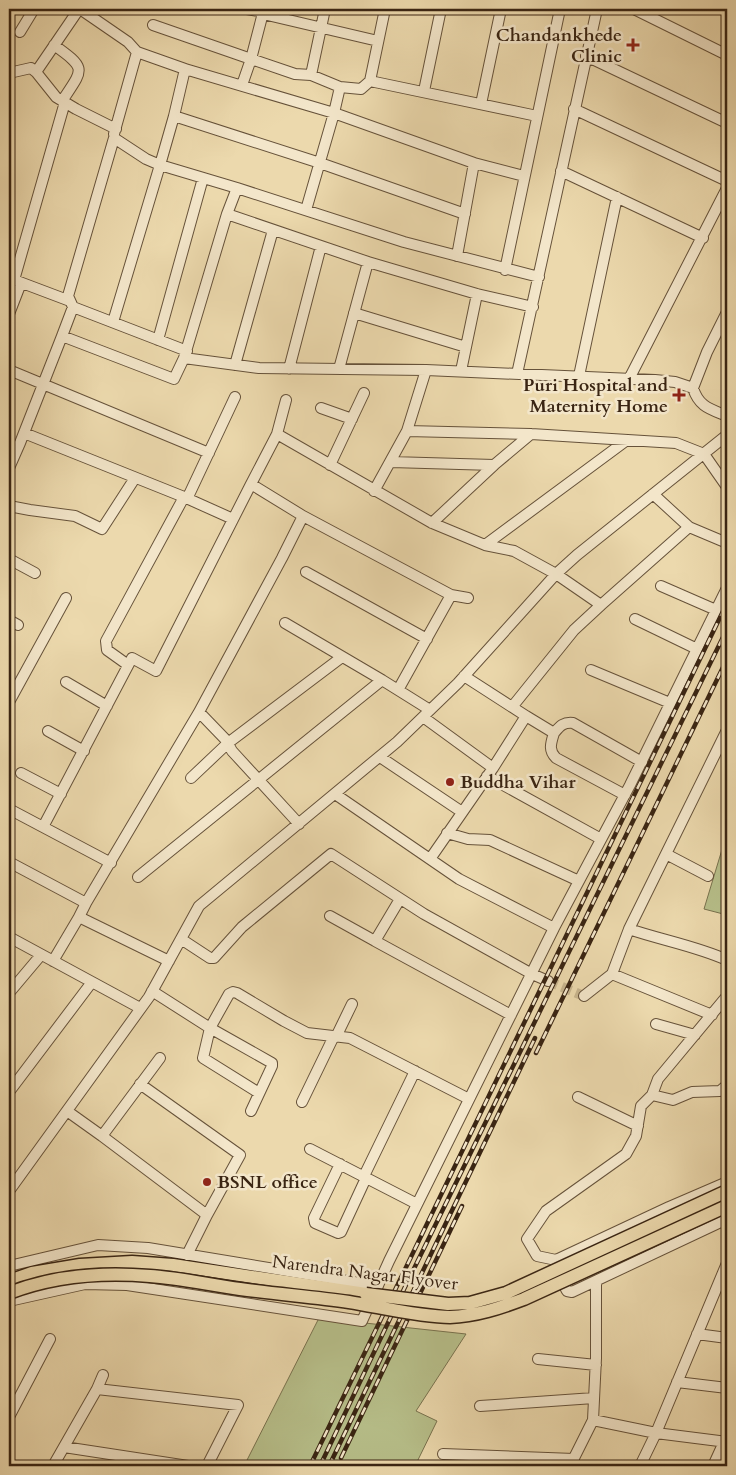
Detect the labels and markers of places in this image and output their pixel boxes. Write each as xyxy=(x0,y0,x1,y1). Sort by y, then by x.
place label: Chandankhede Clinic xyxy=(496,23,622,69)
marker: Chandankhede Clinic xyxy=(626,38,640,52)
place label: Puri Hospital and Maternity Home xyxy=(523,373,669,419)
marker: Puri Hospital and Maternity Home xyxy=(672,388,686,402)
place label: Buddha Vihar xyxy=(460,770,577,795)
marker: Buddha Vihar xyxy=(444,776,456,788)
place label: BSNL office xyxy=(217,1170,318,1195)
marker: BSNL office xyxy=(201,1176,213,1188)

